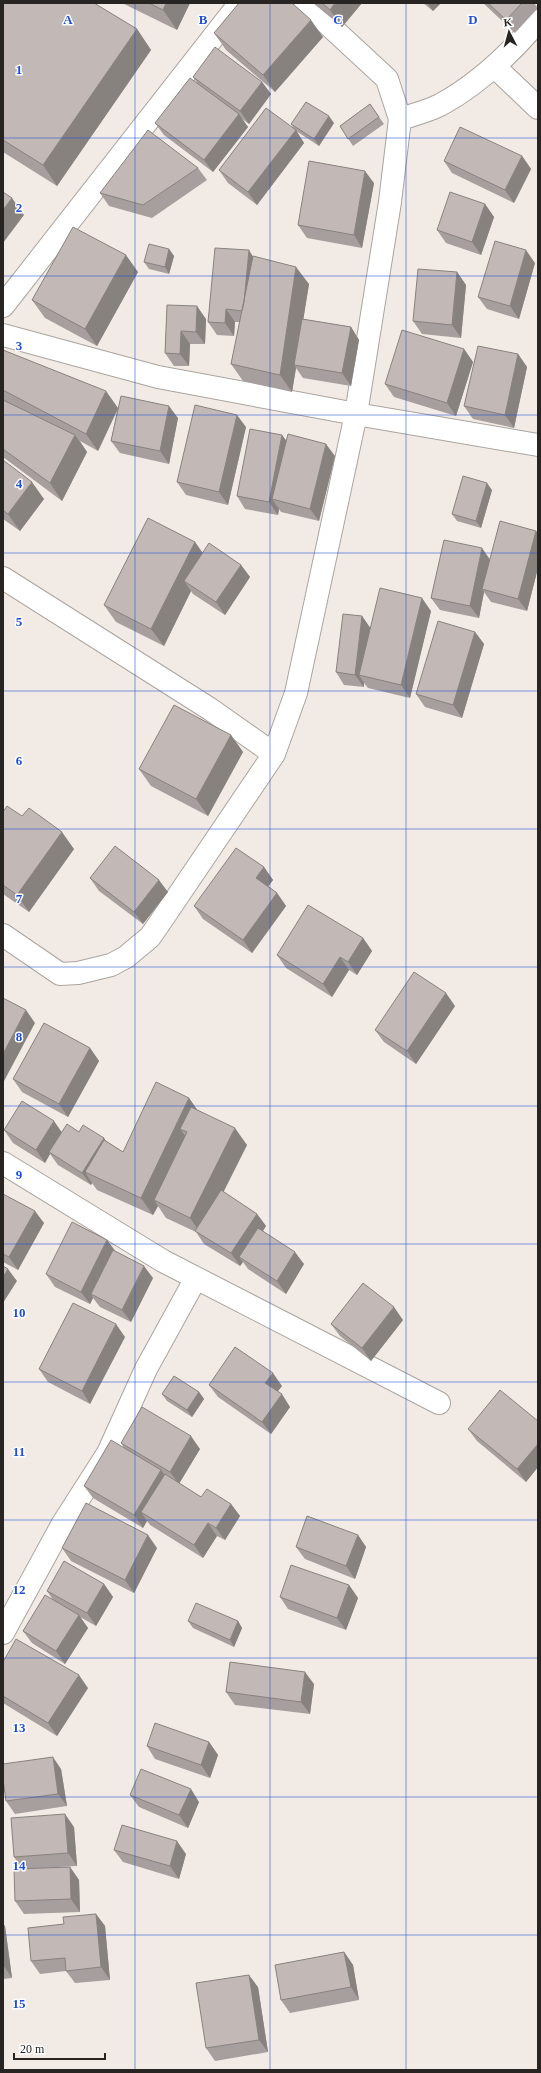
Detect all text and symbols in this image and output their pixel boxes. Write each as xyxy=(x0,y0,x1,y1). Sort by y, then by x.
text: A xyxy=(63,12,73,27)
text: B xyxy=(199,12,208,27)
text: C xyxy=(333,12,343,27)
text: D xyxy=(468,12,478,27)
north arrow xyxy=(489,12,529,52)
text: K xyxy=(503,16,513,28)
text: 1 xyxy=(16,62,22,77)
text: 2 xyxy=(16,200,22,215)
text: 3 xyxy=(16,338,23,353)
text: 4 xyxy=(16,476,23,491)
text: 5 xyxy=(16,614,23,629)
text: 6 xyxy=(16,753,23,768)
text: 7 xyxy=(16,891,23,906)
text: 8 xyxy=(16,1029,23,1044)
text: 9 xyxy=(16,1167,23,1182)
text: 10 xyxy=(13,1305,26,1320)
text: 11 xyxy=(13,1444,25,1459)
text: 12 xyxy=(13,1582,26,1597)
text: 13 xyxy=(13,1720,26,1735)
text: 14 xyxy=(13,1858,26,1873)
text: 15 xyxy=(13,1996,26,2011)
scale bar xyxy=(14,2035,105,2061)
text: 20 m xyxy=(20,2042,45,2056)

